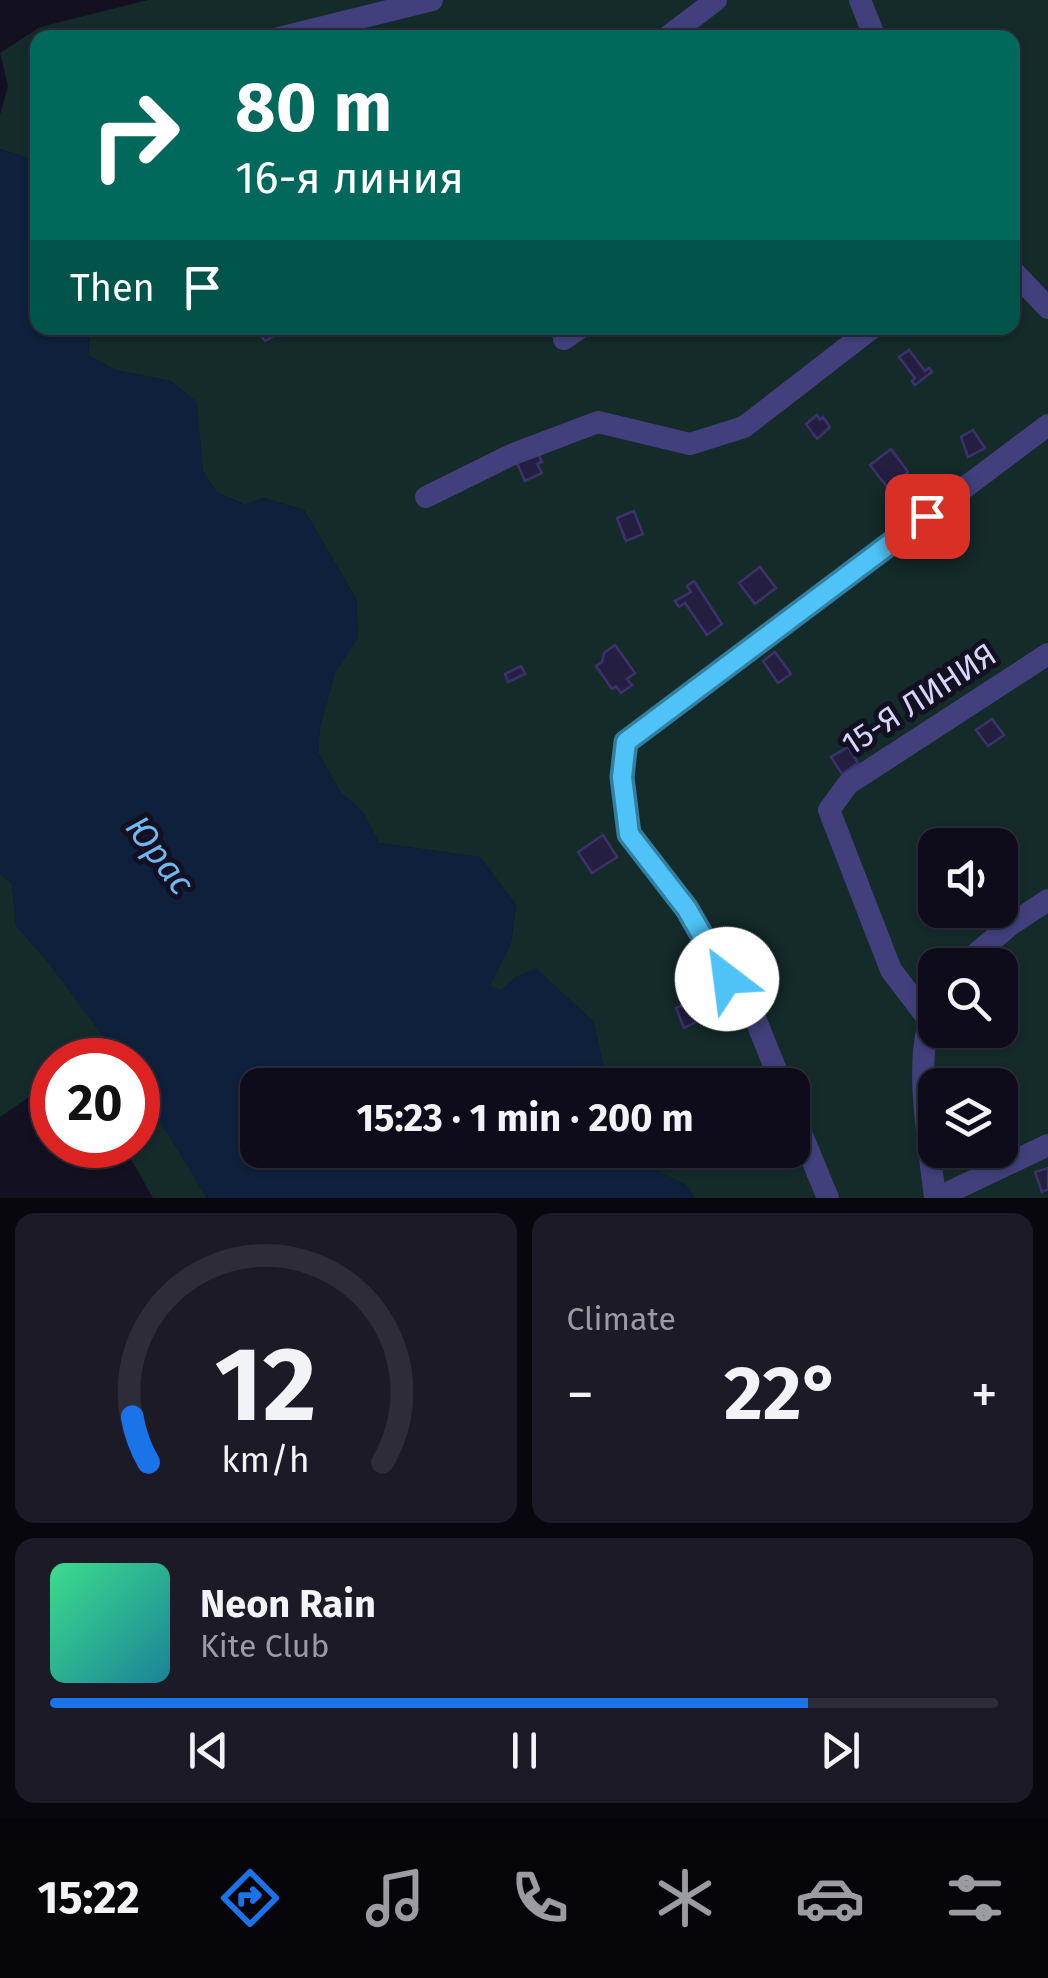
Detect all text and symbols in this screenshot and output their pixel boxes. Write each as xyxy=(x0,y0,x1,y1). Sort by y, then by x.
text: 80 m xyxy=(235,66,392,150)
icon: right xyxy=(70,70,200,200)
text: 16-я линия xyxy=(235,151,464,205)
icon: arrive xyxy=(175,260,230,315)
text: Then xyxy=(70,265,155,311)
pin xyxy=(885,474,970,559)
icon: arrive xyxy=(900,489,955,544)
street label: 15-Я ЛИНИЯ xyxy=(835,635,1003,763)
water label: Юрас xyxy=(117,807,203,903)
map controls xyxy=(918,828,1018,1168)
button: sound xyxy=(918,828,1018,928)
position arrow xyxy=(675,927,779,1031)
button: search xyxy=(918,948,1018,1048)
speed limit sign: 20 xyxy=(30,1038,160,1168)
button: layers xyxy=(918,1068,1018,1168)
text: 15:23 · 1 min · 200 m xyxy=(356,1095,694,1141)
text: Climate xyxy=(567,1300,676,1338)
text: 12 xyxy=(215,1323,317,1448)
text: 22° xyxy=(724,1349,841,1439)
text: − xyxy=(567,1362,594,1428)
text: + xyxy=(971,1362,998,1428)
text: km/h xyxy=(222,1439,310,1481)
text: Neon Rain xyxy=(200,1581,376,1627)
text: Kite Club xyxy=(200,1627,329,1665)
icon: previous xyxy=(181,1723,236,1778)
icon: pause xyxy=(497,1723,552,1778)
icon: next xyxy=(813,1723,868,1778)
icon: directions xyxy=(215,1863,285,1933)
icon: music xyxy=(360,1863,430,1933)
icon: phone xyxy=(505,1863,575,1933)
icon: climate xyxy=(650,1863,720,1933)
icon: car xyxy=(795,1863,865,1933)
icon: filters xyxy=(940,1863,1010,1933)
text: 15:22 xyxy=(38,1871,140,1925)

